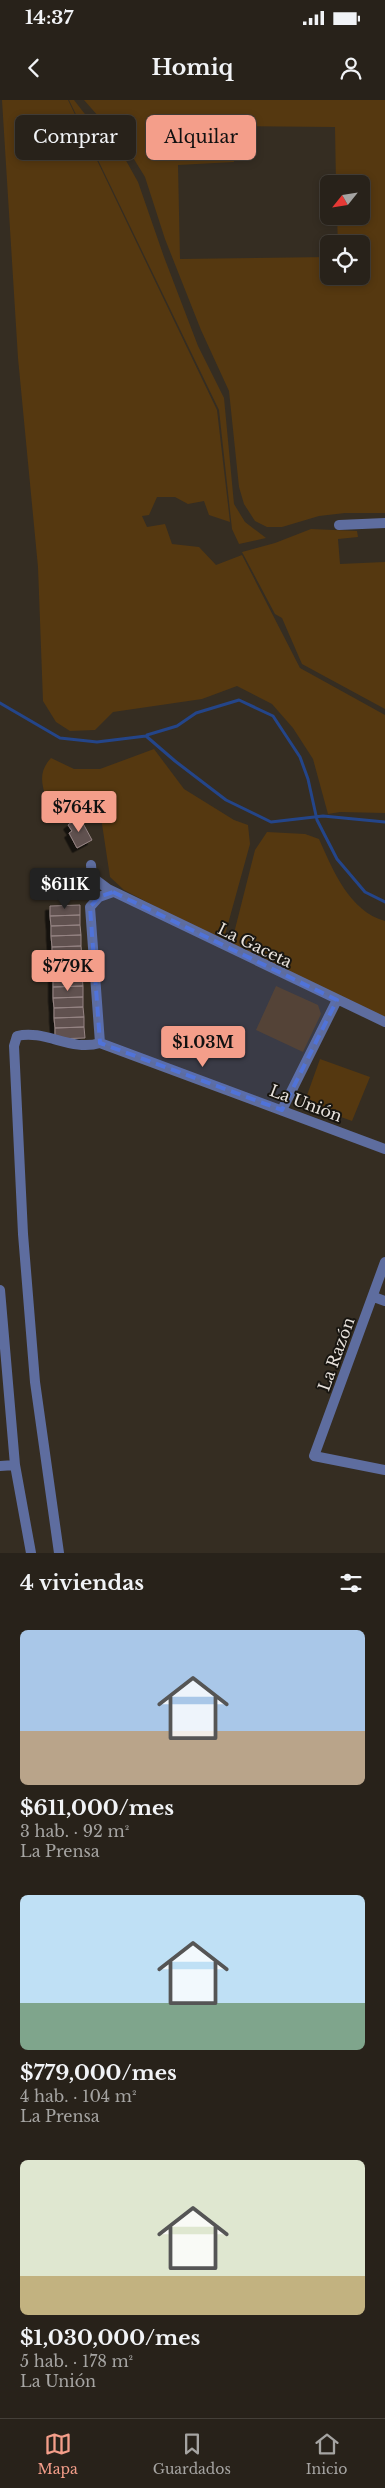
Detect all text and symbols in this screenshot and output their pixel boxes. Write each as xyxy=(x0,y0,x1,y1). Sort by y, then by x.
text: 14:37 xyxy=(25,6,73,29)
icon: back xyxy=(20,54,48,82)
text: Homiq xyxy=(152,54,233,81)
icon: person xyxy=(337,54,365,82)
chip: Comprar xyxy=(15,115,136,160)
chip: Alquilar xyxy=(146,115,256,160)
north arrow xyxy=(320,175,370,225)
map controls xyxy=(320,175,370,285)
button: locate xyxy=(320,235,370,285)
pin: $764K xyxy=(44,790,114,833)
text: $764K xyxy=(52,797,106,817)
pin: $611K xyxy=(30,868,100,910)
text: $611K xyxy=(41,874,89,894)
street label: La Gaceta xyxy=(215,918,296,972)
pin: $779K xyxy=(33,950,103,992)
text: $779K xyxy=(43,956,93,976)
pin: $1.03M xyxy=(162,1026,244,1068)
text: $1.03M xyxy=(172,1032,234,1052)
street label: La Unión xyxy=(267,1080,345,1126)
street label: La Razón xyxy=(313,1314,359,1394)
icon: filters xyxy=(337,1569,365,1597)
text: 4 viviendas xyxy=(20,1570,144,1596)
icon: home xyxy=(148,1663,238,1753)
text: $611,000/mes xyxy=(20,1795,174,1821)
text: 3 hab. · 92 m² xyxy=(20,1821,129,1841)
text: La Prensa xyxy=(20,1841,100,1861)
icon: home xyxy=(148,1928,238,2018)
text: $779,000/mes xyxy=(20,2060,177,2086)
text: 4 hab. · 104 m² xyxy=(20,2086,137,2106)
text: La Prensa xyxy=(20,2106,100,2126)
icon: home xyxy=(148,2193,238,2283)
text: $1,030,000/mes xyxy=(20,2325,200,2351)
text: 5 hab. · 178 m² xyxy=(20,2351,133,2371)
text: La Unión xyxy=(20,2371,96,2391)
tab: Mapa xyxy=(38,2430,78,2478)
tab: Guardados xyxy=(153,2430,231,2478)
tab: Inicio xyxy=(306,2430,347,2478)

